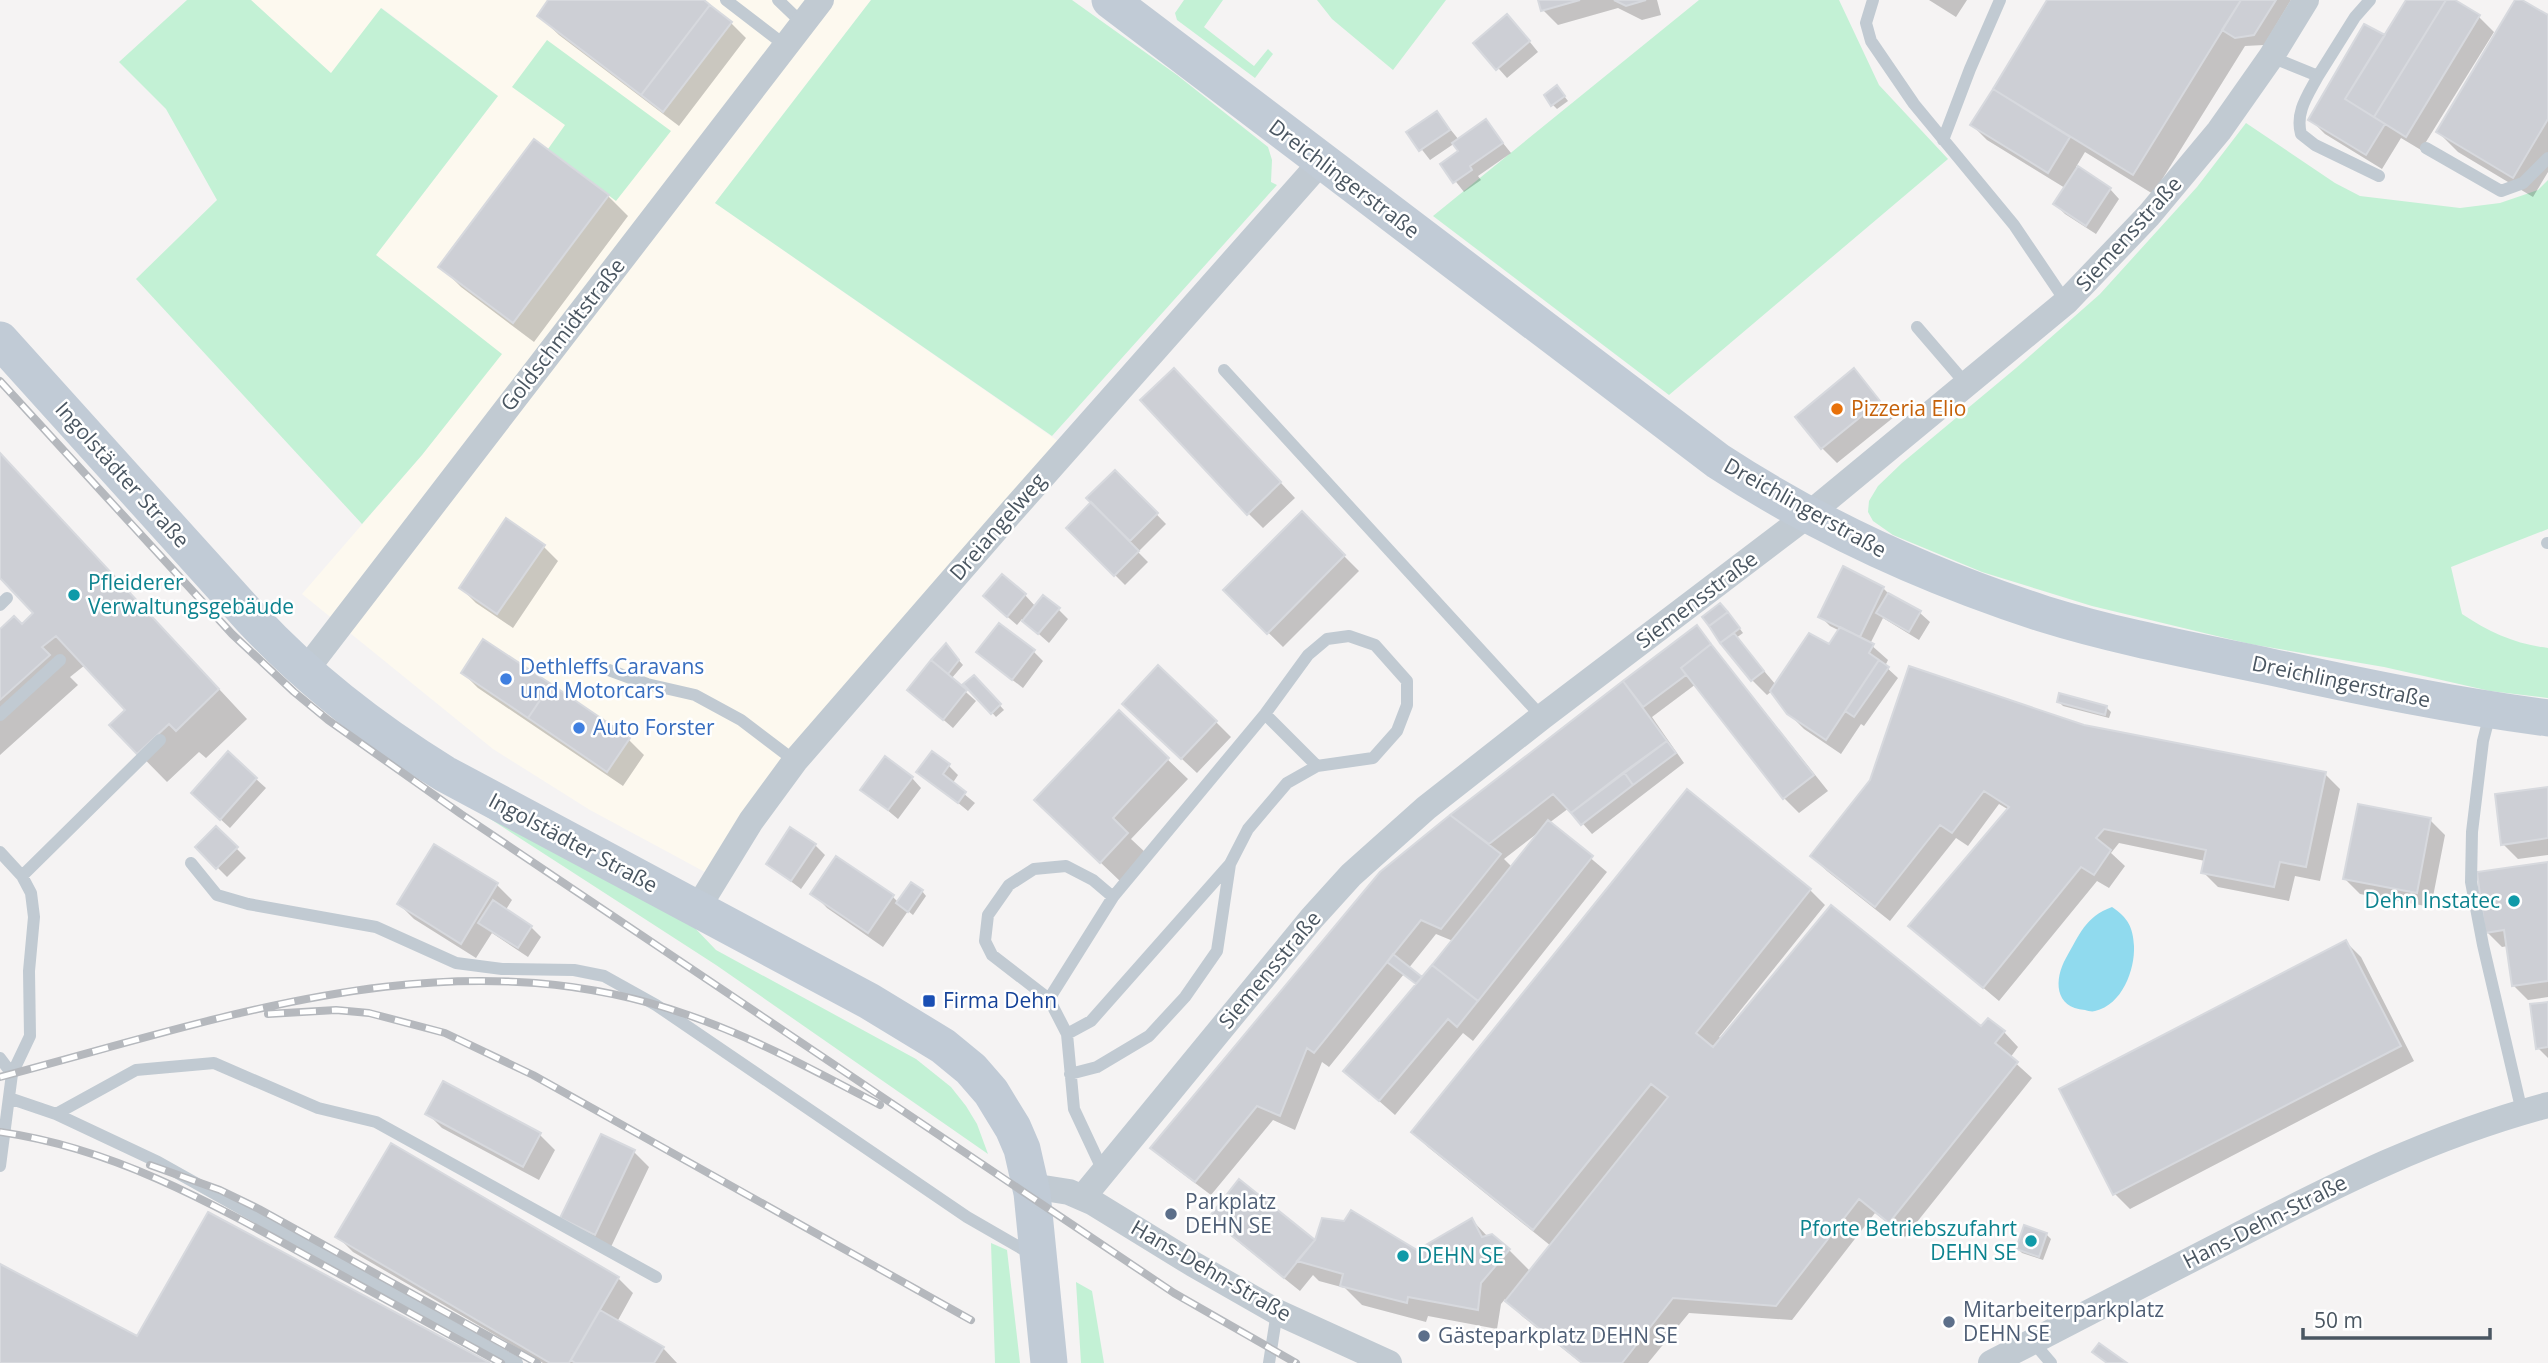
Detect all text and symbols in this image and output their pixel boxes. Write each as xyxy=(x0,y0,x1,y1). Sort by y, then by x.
street label: Dreichlingerstraße xyxy=(1264,112,1426,244)
street label: Siemensstraße xyxy=(2069,170,2187,297)
street label: Goldschmidtstraße xyxy=(494,252,631,417)
place label: Pizzeria Elio xyxy=(1851,394,1966,422)
street label: Ingolstädter Straße xyxy=(50,395,196,553)
marker: Pizzeria Elio xyxy=(1829,401,1845,417)
street label: Dreichlingerstraße xyxy=(1719,451,1892,563)
street label: Dreiangelweg xyxy=(943,467,1052,586)
street label: Siemensstraße xyxy=(1630,544,1763,654)
place label: Pfleiderer Verwaltungsgebäude xyxy=(88,568,294,620)
marker: Pfleiderer Verwaltungsgebäude xyxy=(66,587,82,603)
street label: Dreichlingerstraße xyxy=(2249,648,2433,714)
place label: Dethleffs Caravans und Motorcars xyxy=(520,652,704,704)
marker: Dethleffs Caravans und Motorcars xyxy=(498,671,514,687)
place label: Auto Forster xyxy=(593,713,715,741)
marker: Auto Forster xyxy=(571,720,587,736)
street label: Ingolstädter Straße xyxy=(484,786,663,898)
place label: Dehn Instatec xyxy=(2365,886,2500,914)
marker: Dehn Instatec xyxy=(2506,893,2522,909)
street label: Siemensstraße xyxy=(1212,905,1327,1034)
place label: Firma Dehn xyxy=(943,986,1057,1014)
marker: Firma Dehn xyxy=(921,993,937,1009)
street label: Hans-Dehn-Straße xyxy=(2178,1168,2351,1275)
place label: Parkplatz DEHN SE xyxy=(1185,1187,1276,1239)
marker: Parkplatz DEHN SE xyxy=(1163,1206,1179,1222)
street label: Hans-Dehn-Straße xyxy=(1126,1213,1297,1327)
place label: Pforte Betriebszufahrt DEHN SE xyxy=(1800,1214,2017,1266)
marker: Pforte Betriebszufahrt DEHN SE xyxy=(2023,1233,2039,1249)
place label: DEHN SE xyxy=(1417,1241,1504,1269)
marker: DEHN SE xyxy=(1395,1248,1411,1264)
place label: Mitarbeiterparkplatz DEHN SE xyxy=(1963,1295,2164,1347)
scale bar xyxy=(2303,1296,2490,1340)
text: 50 m xyxy=(2314,1306,2363,1334)
marker: Mitarbeiterparkplatz DEHN SE xyxy=(1941,1314,1957,1330)
place label: Gästeparkplatz DEHN SE xyxy=(1438,1321,1678,1349)
marker: Gästeparkplatz DEHN SE xyxy=(1416,1328,1432,1344)

